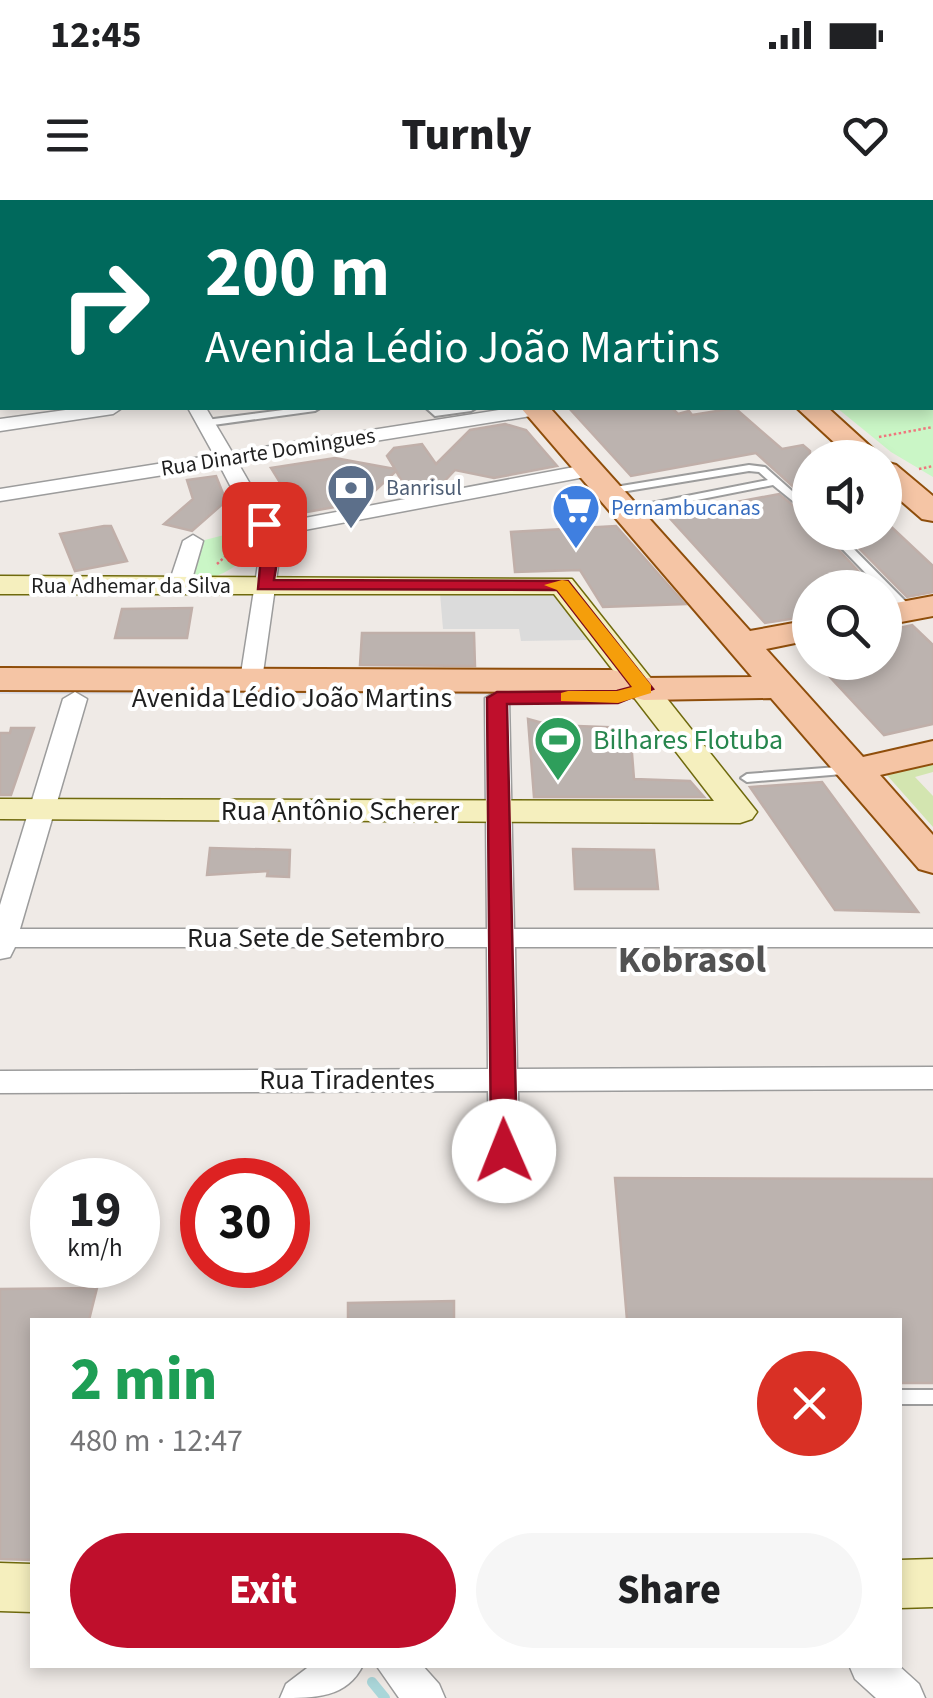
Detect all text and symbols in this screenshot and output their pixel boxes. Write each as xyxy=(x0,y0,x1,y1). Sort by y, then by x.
text: 12:45 xyxy=(50,8,142,62)
text: Turnly xyxy=(401,103,532,167)
icon: menu xyxy=(40,108,95,163)
icon: heart xyxy=(838,108,893,163)
text: 200 m xyxy=(205,223,390,323)
icon: right xyxy=(40,240,170,370)
text: Avenida Lédio João Martins xyxy=(205,316,720,380)
street label: Rua Dinarte Domingues xyxy=(159,419,377,485)
map controls xyxy=(792,440,902,680)
button: sound xyxy=(792,440,902,550)
bank icon: Banrisul xyxy=(325,462,377,530)
place label: Banrisul xyxy=(386,472,462,504)
pin xyxy=(222,482,307,567)
supermarket icon: Pernambucanas xyxy=(550,482,602,550)
place label: Pernambucanas xyxy=(611,492,760,524)
icon: arrive xyxy=(237,497,292,552)
street label: Rua Adhemar da Silva xyxy=(31,570,231,602)
button: search xyxy=(792,570,902,680)
street label: Avenida Lédio João Martins xyxy=(132,678,452,718)
sports icon: Bilhares Flotuba xyxy=(532,714,584,782)
place label: Bilhares Flotuba xyxy=(593,720,783,760)
street label: Rua Antônio Scherer xyxy=(221,791,460,831)
street label: Rua Sete de Setembro xyxy=(187,918,445,958)
district label: Kobrasol xyxy=(618,933,766,987)
street label: Rua Tiradentes xyxy=(259,1060,435,1100)
position arrow xyxy=(452,1099,556,1203)
speed limit sign: 30 xyxy=(180,1158,310,1288)
text: 19 xyxy=(69,1175,121,1246)
text: km/h xyxy=(67,1230,123,1266)
text: 2 min xyxy=(70,1338,217,1423)
button: close xyxy=(757,1351,862,1456)
text: 480 m · 12:47 xyxy=(70,1418,243,1464)
button: Exit xyxy=(70,1533,456,1648)
button: Share xyxy=(476,1533,862,1648)

